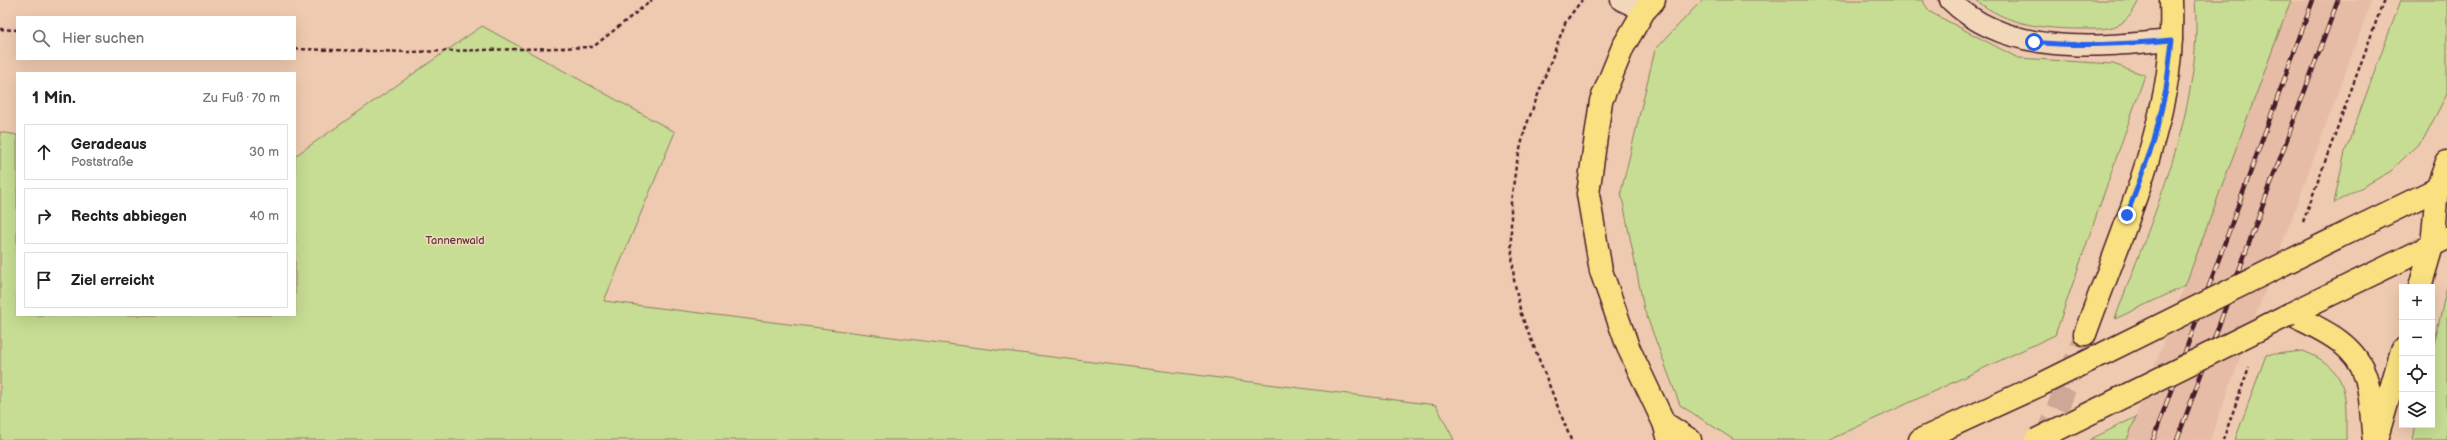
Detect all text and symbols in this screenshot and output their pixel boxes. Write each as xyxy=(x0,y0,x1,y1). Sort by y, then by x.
search box xyxy=(16,16,296,60)
icon: search xyxy=(30,27,52,49)
text: Hier suchen xyxy=(62,29,144,48)
route start xyxy=(2025,33,2043,51)
text: 1 Min. xyxy=(32,88,76,108)
text: Zu Fuß · 70 m xyxy=(203,90,280,106)
text: Geradeaus xyxy=(71,135,147,154)
icon: ahead xyxy=(33,141,55,163)
text: 30 m xyxy=(249,144,279,160)
text: Poststraße xyxy=(71,154,134,170)
icon: right xyxy=(33,205,55,227)
route end xyxy=(2118,206,2136,224)
text: Rechts abbiegen xyxy=(71,207,187,226)
text: 40 m xyxy=(249,208,279,224)
park label: Tannenwald xyxy=(426,234,484,247)
icon: arrive xyxy=(33,269,55,291)
text: Ziel erreicht xyxy=(71,271,154,290)
map controls xyxy=(2399,284,2435,428)
button: + xyxy=(2399,284,2435,320)
button: − xyxy=(2399,320,2435,356)
button: locate xyxy=(2399,356,2435,392)
button: layers xyxy=(2399,392,2435,428)

